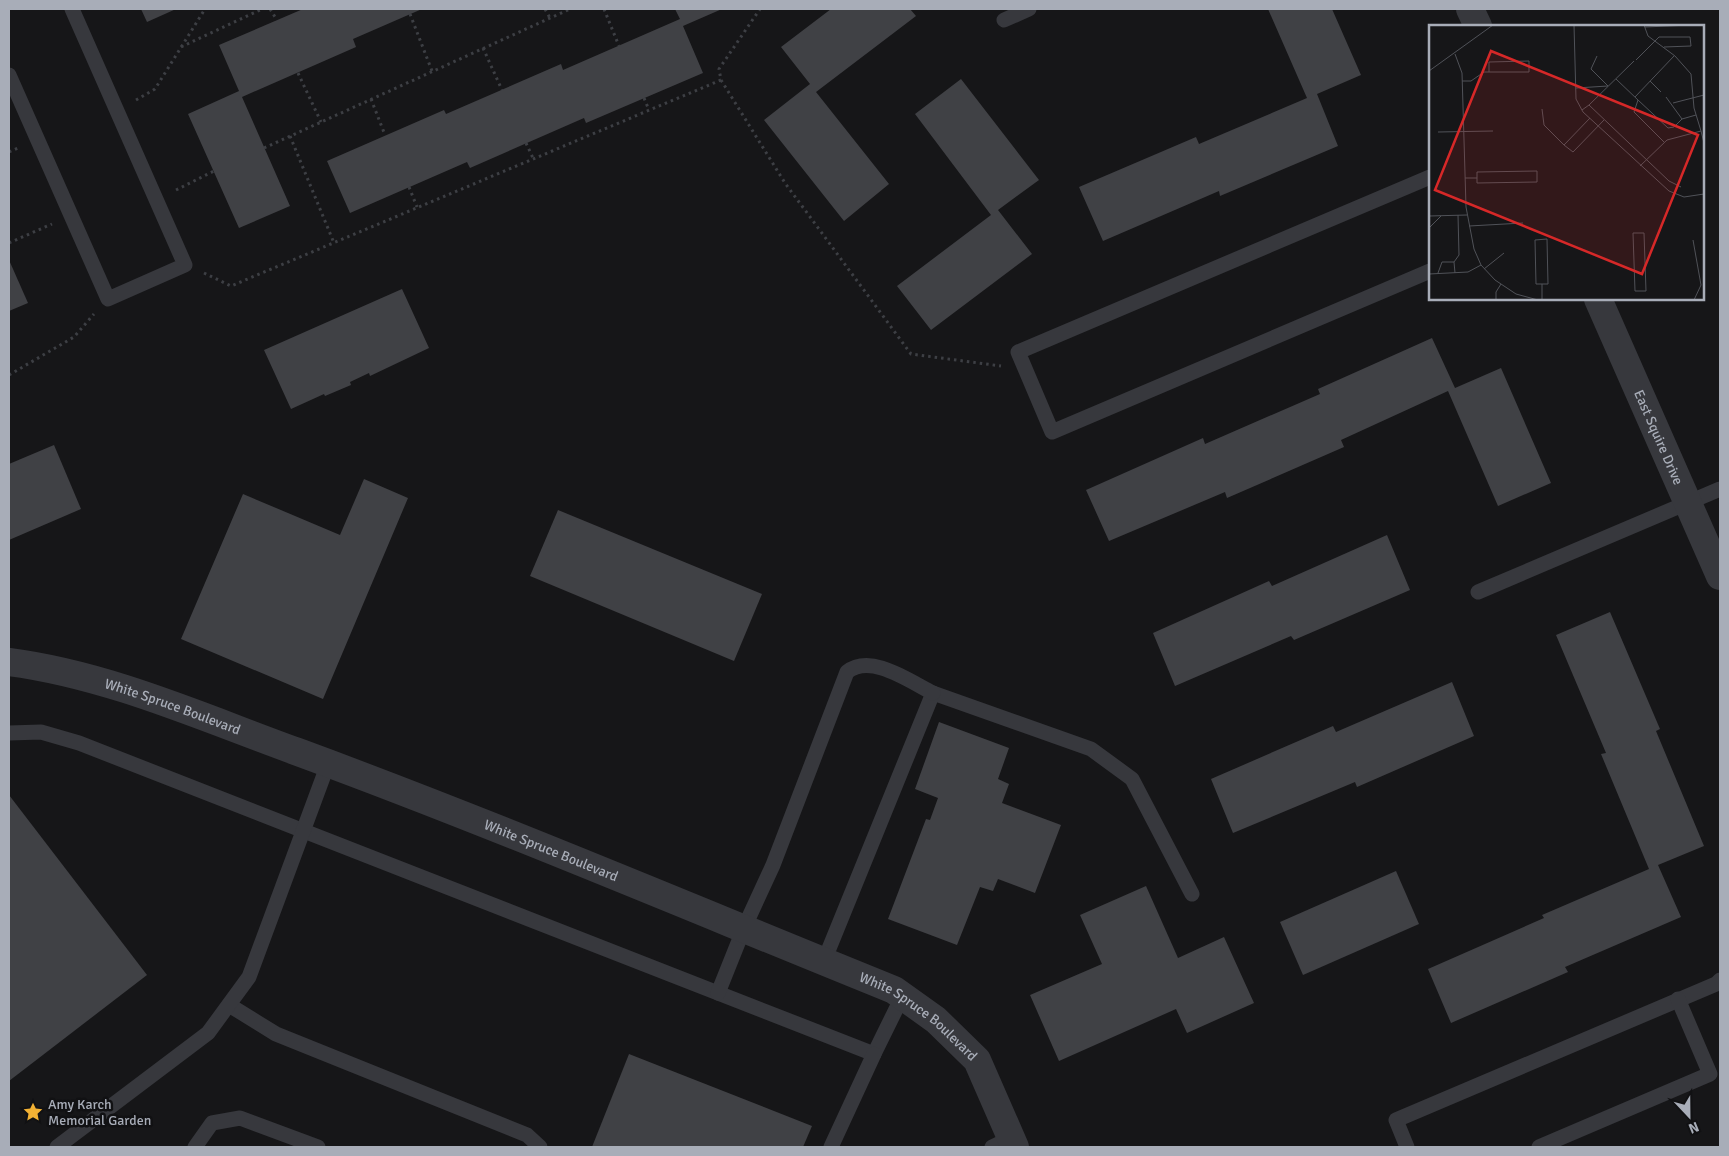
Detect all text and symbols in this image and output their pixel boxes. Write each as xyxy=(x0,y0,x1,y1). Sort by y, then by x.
inset map xyxy=(1429,25,1704,300)
street label: East Squire Drive xyxy=(1631,387,1687,487)
street label: White Spruce Boulevard xyxy=(103,675,243,738)
street label: White Spruce Boulevard xyxy=(482,816,621,885)
street label: White Spruce Boulevard xyxy=(857,968,981,1064)
north arrow xyxy=(1664,1091,1714,1141)
place label: Amy Karch Memorial Garden xyxy=(48,1096,151,1129)
place icon: Amy Karch Memorial Garden xyxy=(22,1101,44,1123)
text: N xyxy=(1686,1118,1701,1137)

